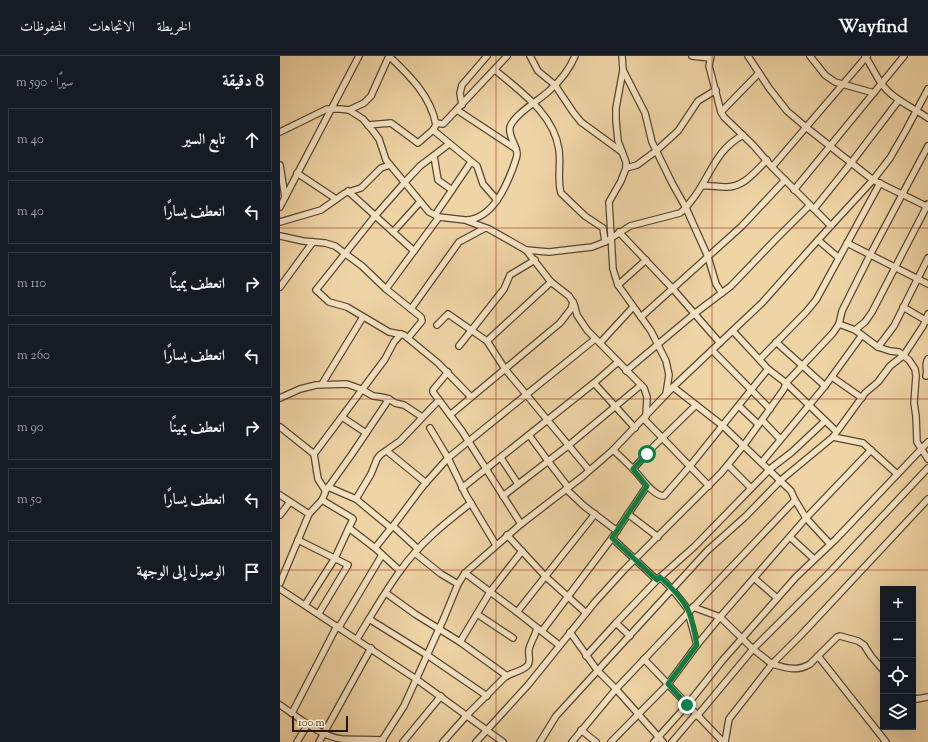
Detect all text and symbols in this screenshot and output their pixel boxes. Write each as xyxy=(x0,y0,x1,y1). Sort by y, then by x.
text: Wayfind xyxy=(838,14,908,41)
text: المحفوظات xyxy=(20,18,66,38)
text: الاتجاهات xyxy=(88,18,135,38)
text: الخريطة xyxy=(157,18,191,38)
text: 8 دقيقة xyxy=(222,70,264,94)
text: سيرًا · 590 m xyxy=(16,74,73,92)
icon: ahead xyxy=(241,129,263,151)
text: تابع السير xyxy=(183,130,225,151)
text: 40 m xyxy=(17,131,44,149)
icon: left xyxy=(241,201,263,223)
text: انعطف يسارًا xyxy=(164,202,225,223)
text: 40 m xyxy=(17,203,44,221)
icon: right xyxy=(241,273,263,295)
text: انعطف يمينًا xyxy=(170,274,225,295)
text: 110 m xyxy=(17,275,46,293)
icon: left xyxy=(241,345,263,367)
text: انعطف يسارًا xyxy=(164,346,225,367)
text: 260 m xyxy=(17,347,50,365)
icon: right xyxy=(241,417,263,439)
text: انعطف يمينًا xyxy=(170,418,225,439)
text: 90 m xyxy=(17,419,44,437)
route start xyxy=(638,445,656,463)
icon: left xyxy=(241,489,263,511)
text: انعطف يسارًا xyxy=(164,490,225,511)
text: 50 m xyxy=(17,491,42,509)
icon: arrive xyxy=(241,561,263,583)
text: الوصول إلى الوجهة xyxy=(136,562,225,583)
map controls xyxy=(880,586,916,730)
button: + xyxy=(880,586,916,622)
button: − xyxy=(880,622,916,658)
button: locate xyxy=(880,658,916,694)
button: layers xyxy=(880,694,916,730)
route end xyxy=(678,696,696,714)
scale bar xyxy=(292,714,348,733)
text: 100 m xyxy=(298,715,325,731)

